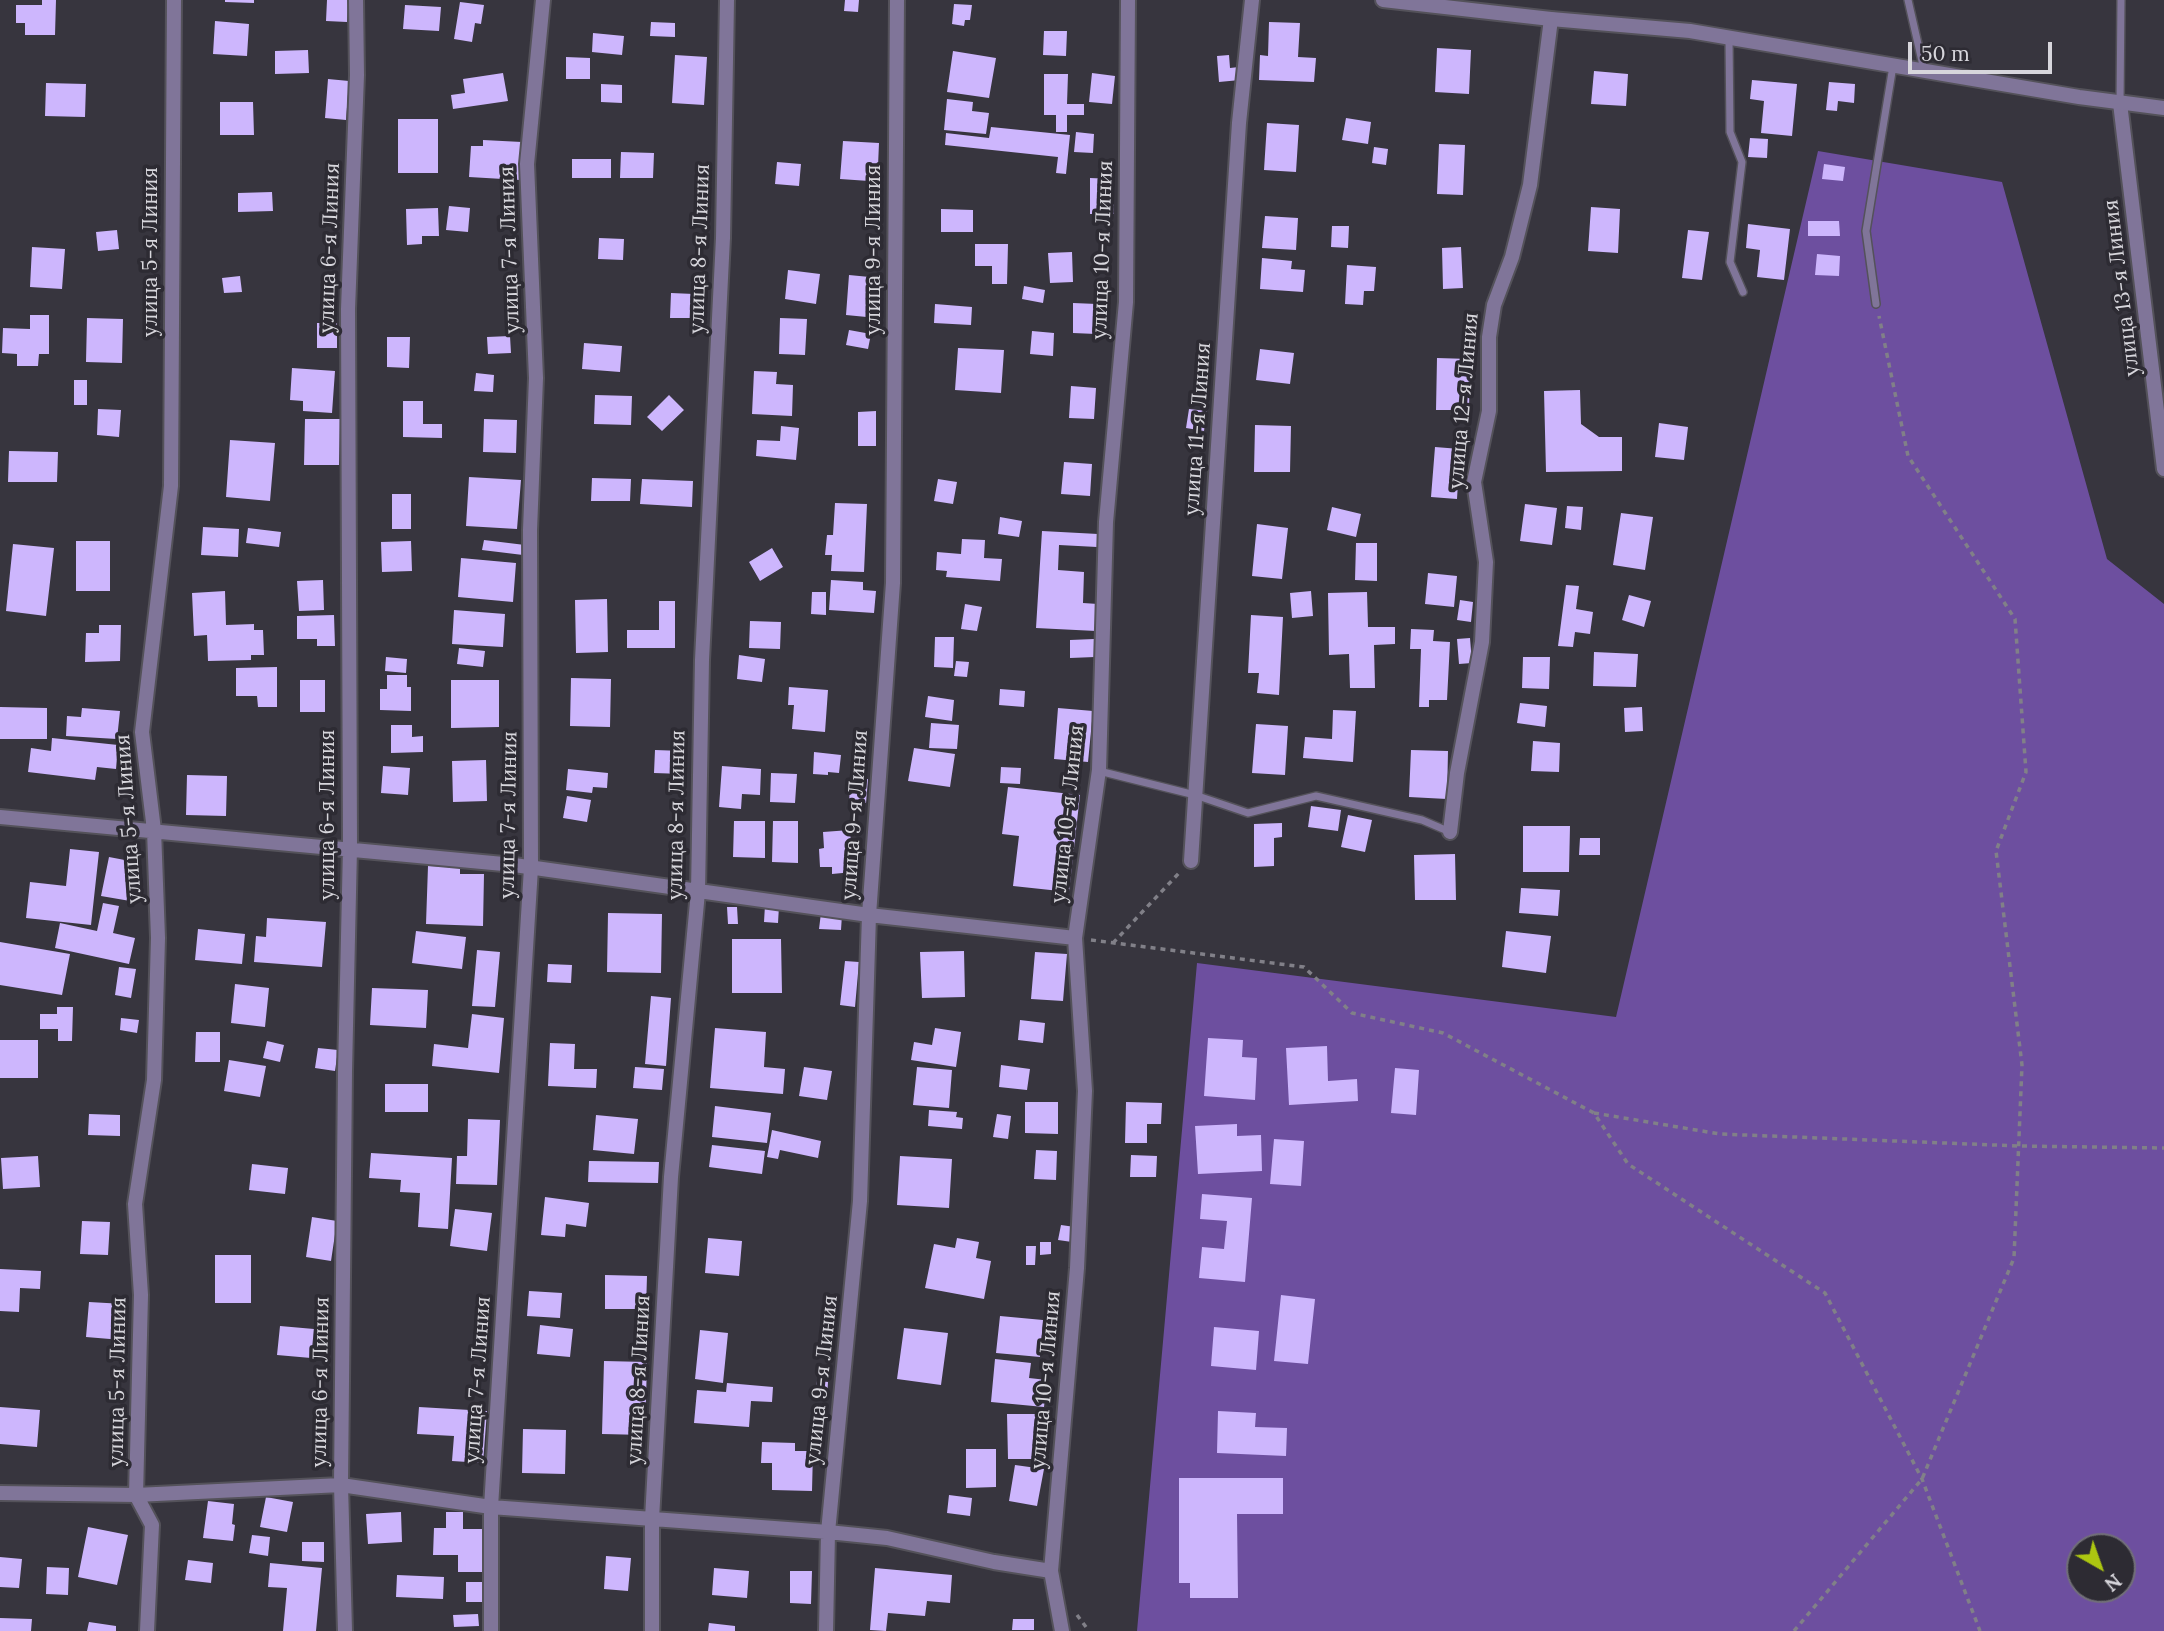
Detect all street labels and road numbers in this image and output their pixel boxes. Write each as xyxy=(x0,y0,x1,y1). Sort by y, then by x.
street label: улица 10-я Линия xyxy=(1087,160,1119,340)
street label: улица 6-я Линия xyxy=(314,162,346,334)
street label: улица 8-я Линия xyxy=(684,163,716,335)
street label: улица 9-я Линия xyxy=(861,165,887,335)
street label: улица 7-я Линия xyxy=(494,166,526,334)
street label: улица 5-я Линия xyxy=(138,167,164,337)
street label: улица 13-я Линия xyxy=(2099,198,2145,378)
street label: улица 12-я Линия xyxy=(1444,312,1484,490)
street label: улица 11-я Линия xyxy=(1179,342,1217,516)
street label: улица 10-я Линия xyxy=(1046,724,1090,904)
street label: улица 9-я Линия xyxy=(836,729,874,901)
street label: улица 6-я Линия xyxy=(315,730,341,900)
street label: улица 8-я Линия xyxy=(663,730,691,900)
street label: улица 7-я Линия xyxy=(495,731,523,899)
street label: улица 5-я Линия xyxy=(111,733,147,905)
street label: улица 10-я Линия xyxy=(1026,1290,1066,1470)
street label: улица 8-я Линия xyxy=(622,1294,656,1466)
street label: улица 9-я Линия xyxy=(801,1294,843,1466)
street label: улица 7-я Линия xyxy=(460,1295,496,1465)
street label: улица 6-я Линия xyxy=(307,1296,335,1468)
street label: улица 5-я Линия xyxy=(104,1297,132,1467)

